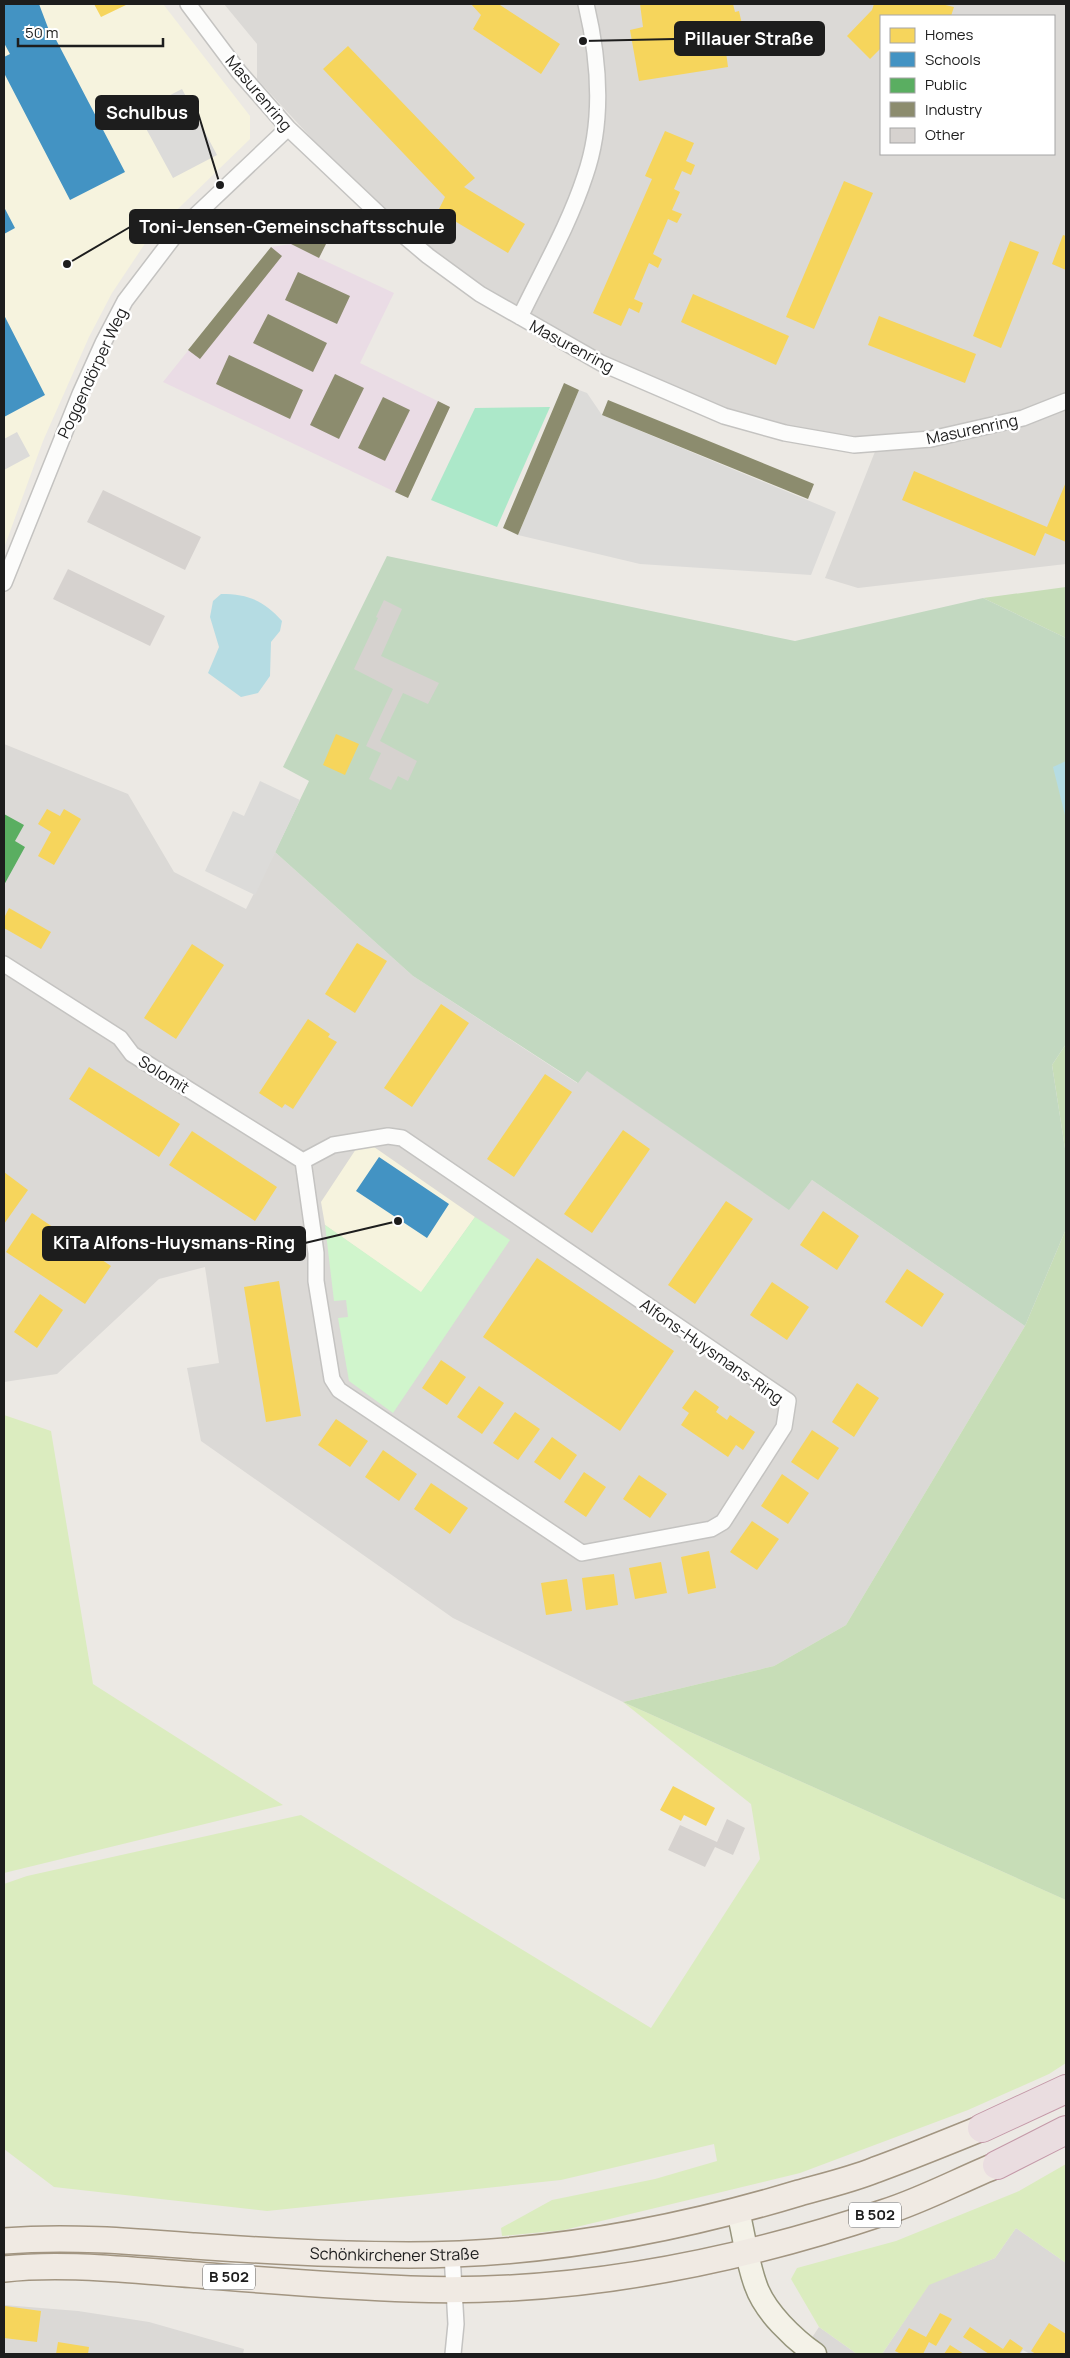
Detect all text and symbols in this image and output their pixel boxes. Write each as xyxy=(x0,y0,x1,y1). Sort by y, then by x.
scale bar xyxy=(18,15,162,47)
legend xyxy=(880,15,1055,155)
text: 50 m xyxy=(25,22,59,43)
callout: Pillauer Straße xyxy=(675,22,824,55)
text: Homes xyxy=(925,24,974,45)
text: Pillauer Straße xyxy=(684,26,814,50)
text: Schools xyxy=(925,49,981,70)
street label: Masurenring xyxy=(221,50,297,136)
text: Public xyxy=(925,74,967,95)
callout: Schulbus xyxy=(96,96,198,129)
text: Industry xyxy=(925,99,982,120)
text: Schulbus xyxy=(106,100,188,124)
text: Other xyxy=(925,124,966,145)
callout: Toni-Jensen-Gemeinschaftsschule xyxy=(130,210,455,243)
text: Toni-Jensen-Gemeinschaftsschule xyxy=(139,214,445,238)
street label: Poggendörper Weg xyxy=(52,304,132,442)
street label: Masurenring xyxy=(526,314,618,378)
street label: Masurenring xyxy=(924,409,1020,449)
street label: Solomit xyxy=(134,1050,194,1098)
callout: KiTa Alfons-Huysmans-Ring xyxy=(43,1227,305,1260)
text: KiTa Alfons-Huysmans-Ring xyxy=(53,1230,295,1254)
street label: Alfons-Huysmans-Ring xyxy=(636,1293,788,1409)
road number: B 502 xyxy=(849,2202,901,2228)
street label: Schönkirchener Straße xyxy=(309,2242,480,2266)
road number: B 502 xyxy=(203,2264,255,2290)

